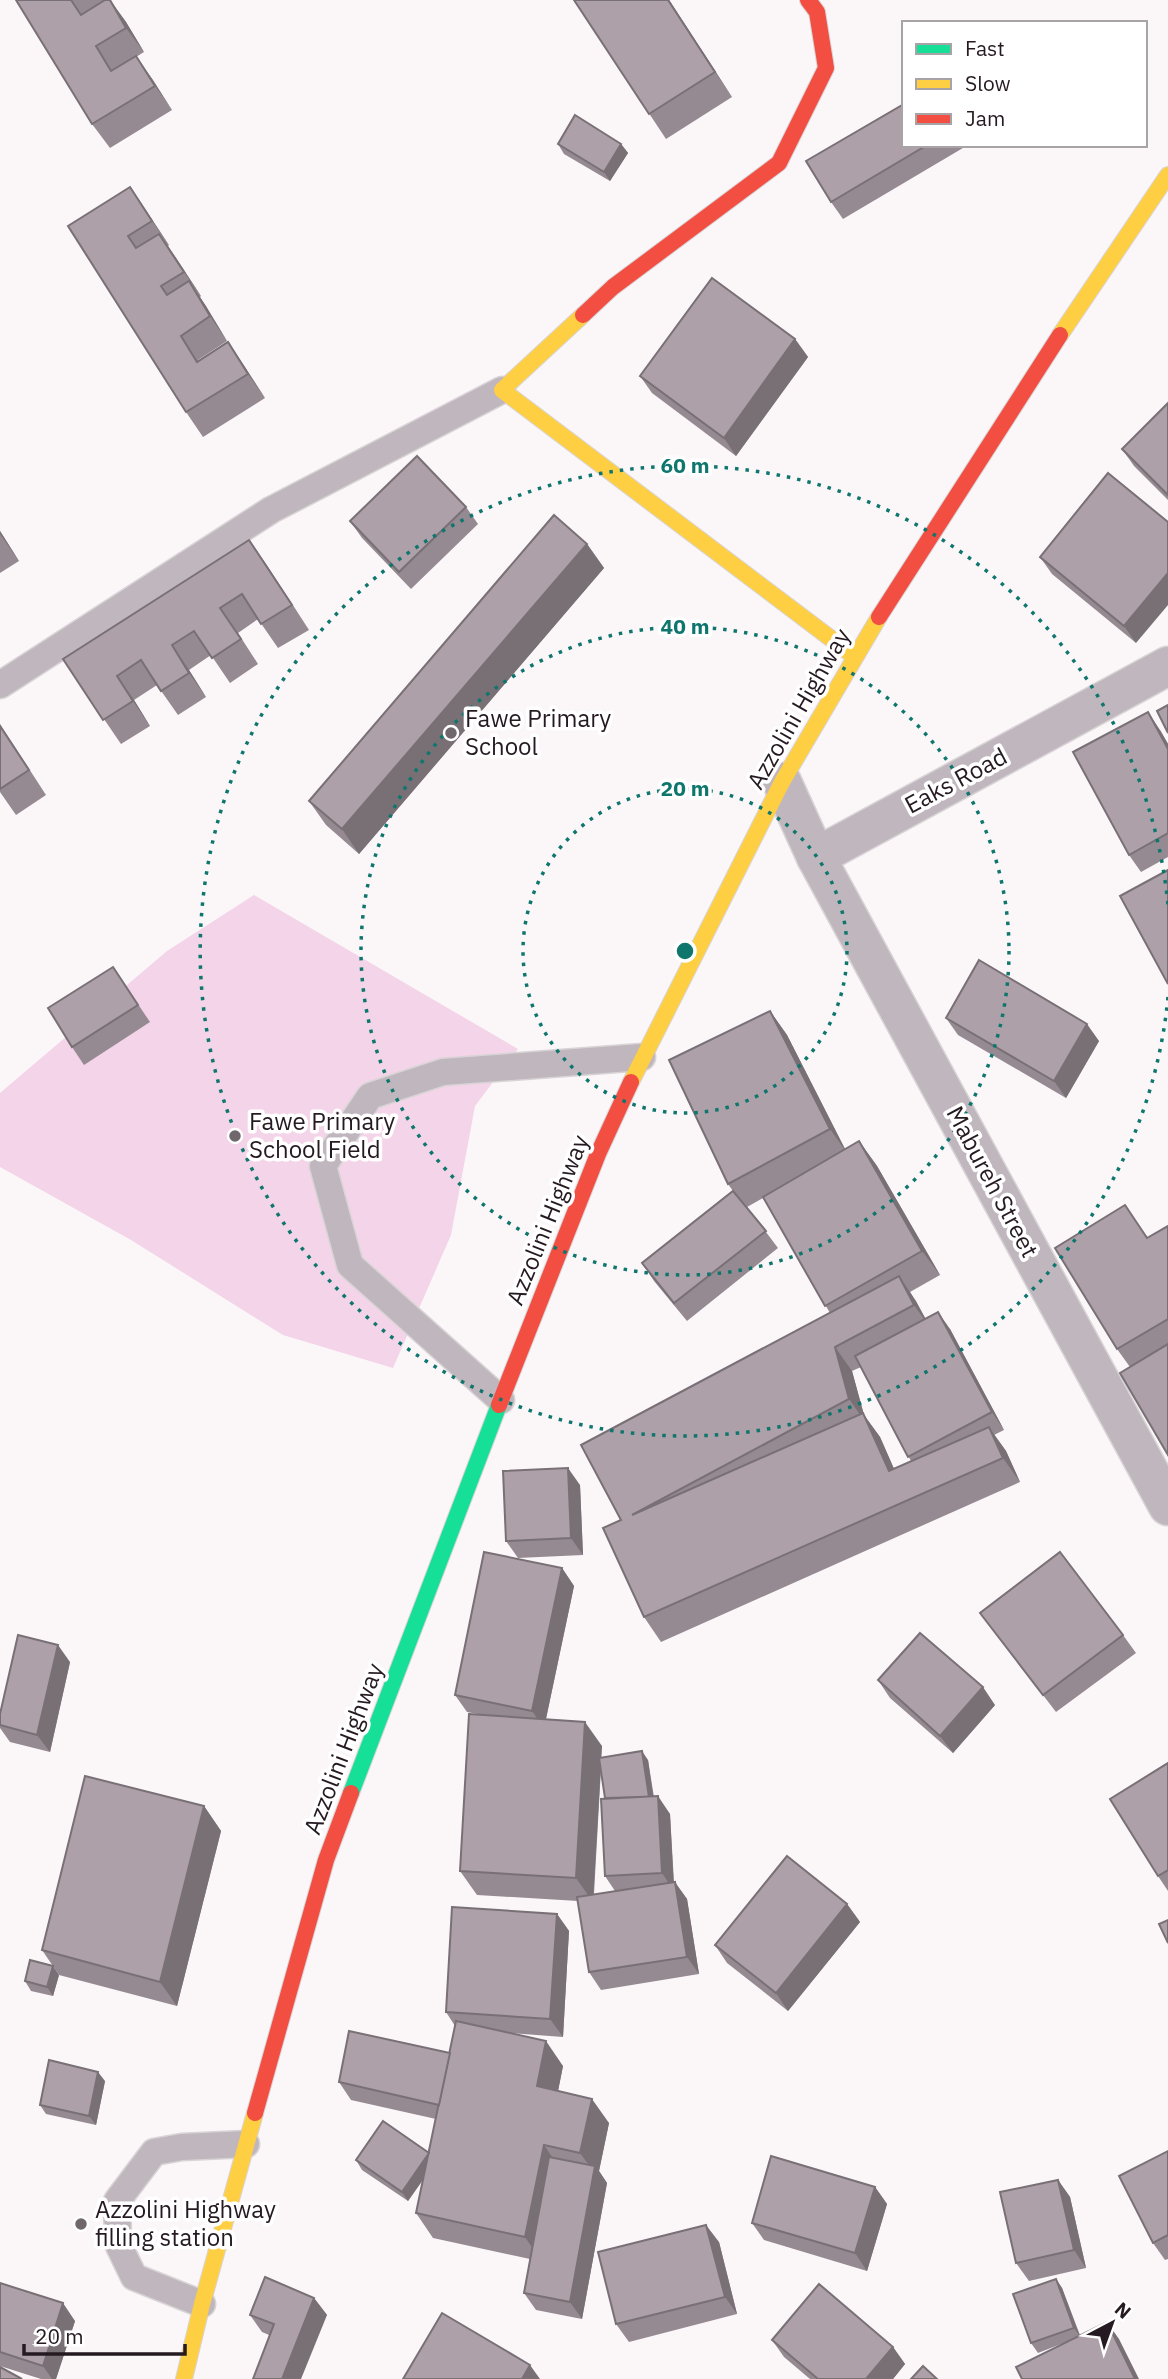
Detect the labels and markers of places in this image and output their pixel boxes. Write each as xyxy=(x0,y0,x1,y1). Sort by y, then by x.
place label: Fawe Primary School xyxy=(465,702,611,762)
marker: Fawe Primary School xyxy=(443,725,459,741)
centre of rings xyxy=(673,939,697,963)
place label: Fawe Primary School Field xyxy=(249,1105,395,1165)
marker: Fawe Primary School Field xyxy=(227,1128,243,1144)
place label: Azzolini Highway filling station xyxy=(95,2193,276,2253)
marker: Azzolini Highway filling station xyxy=(73,2216,89,2232)

